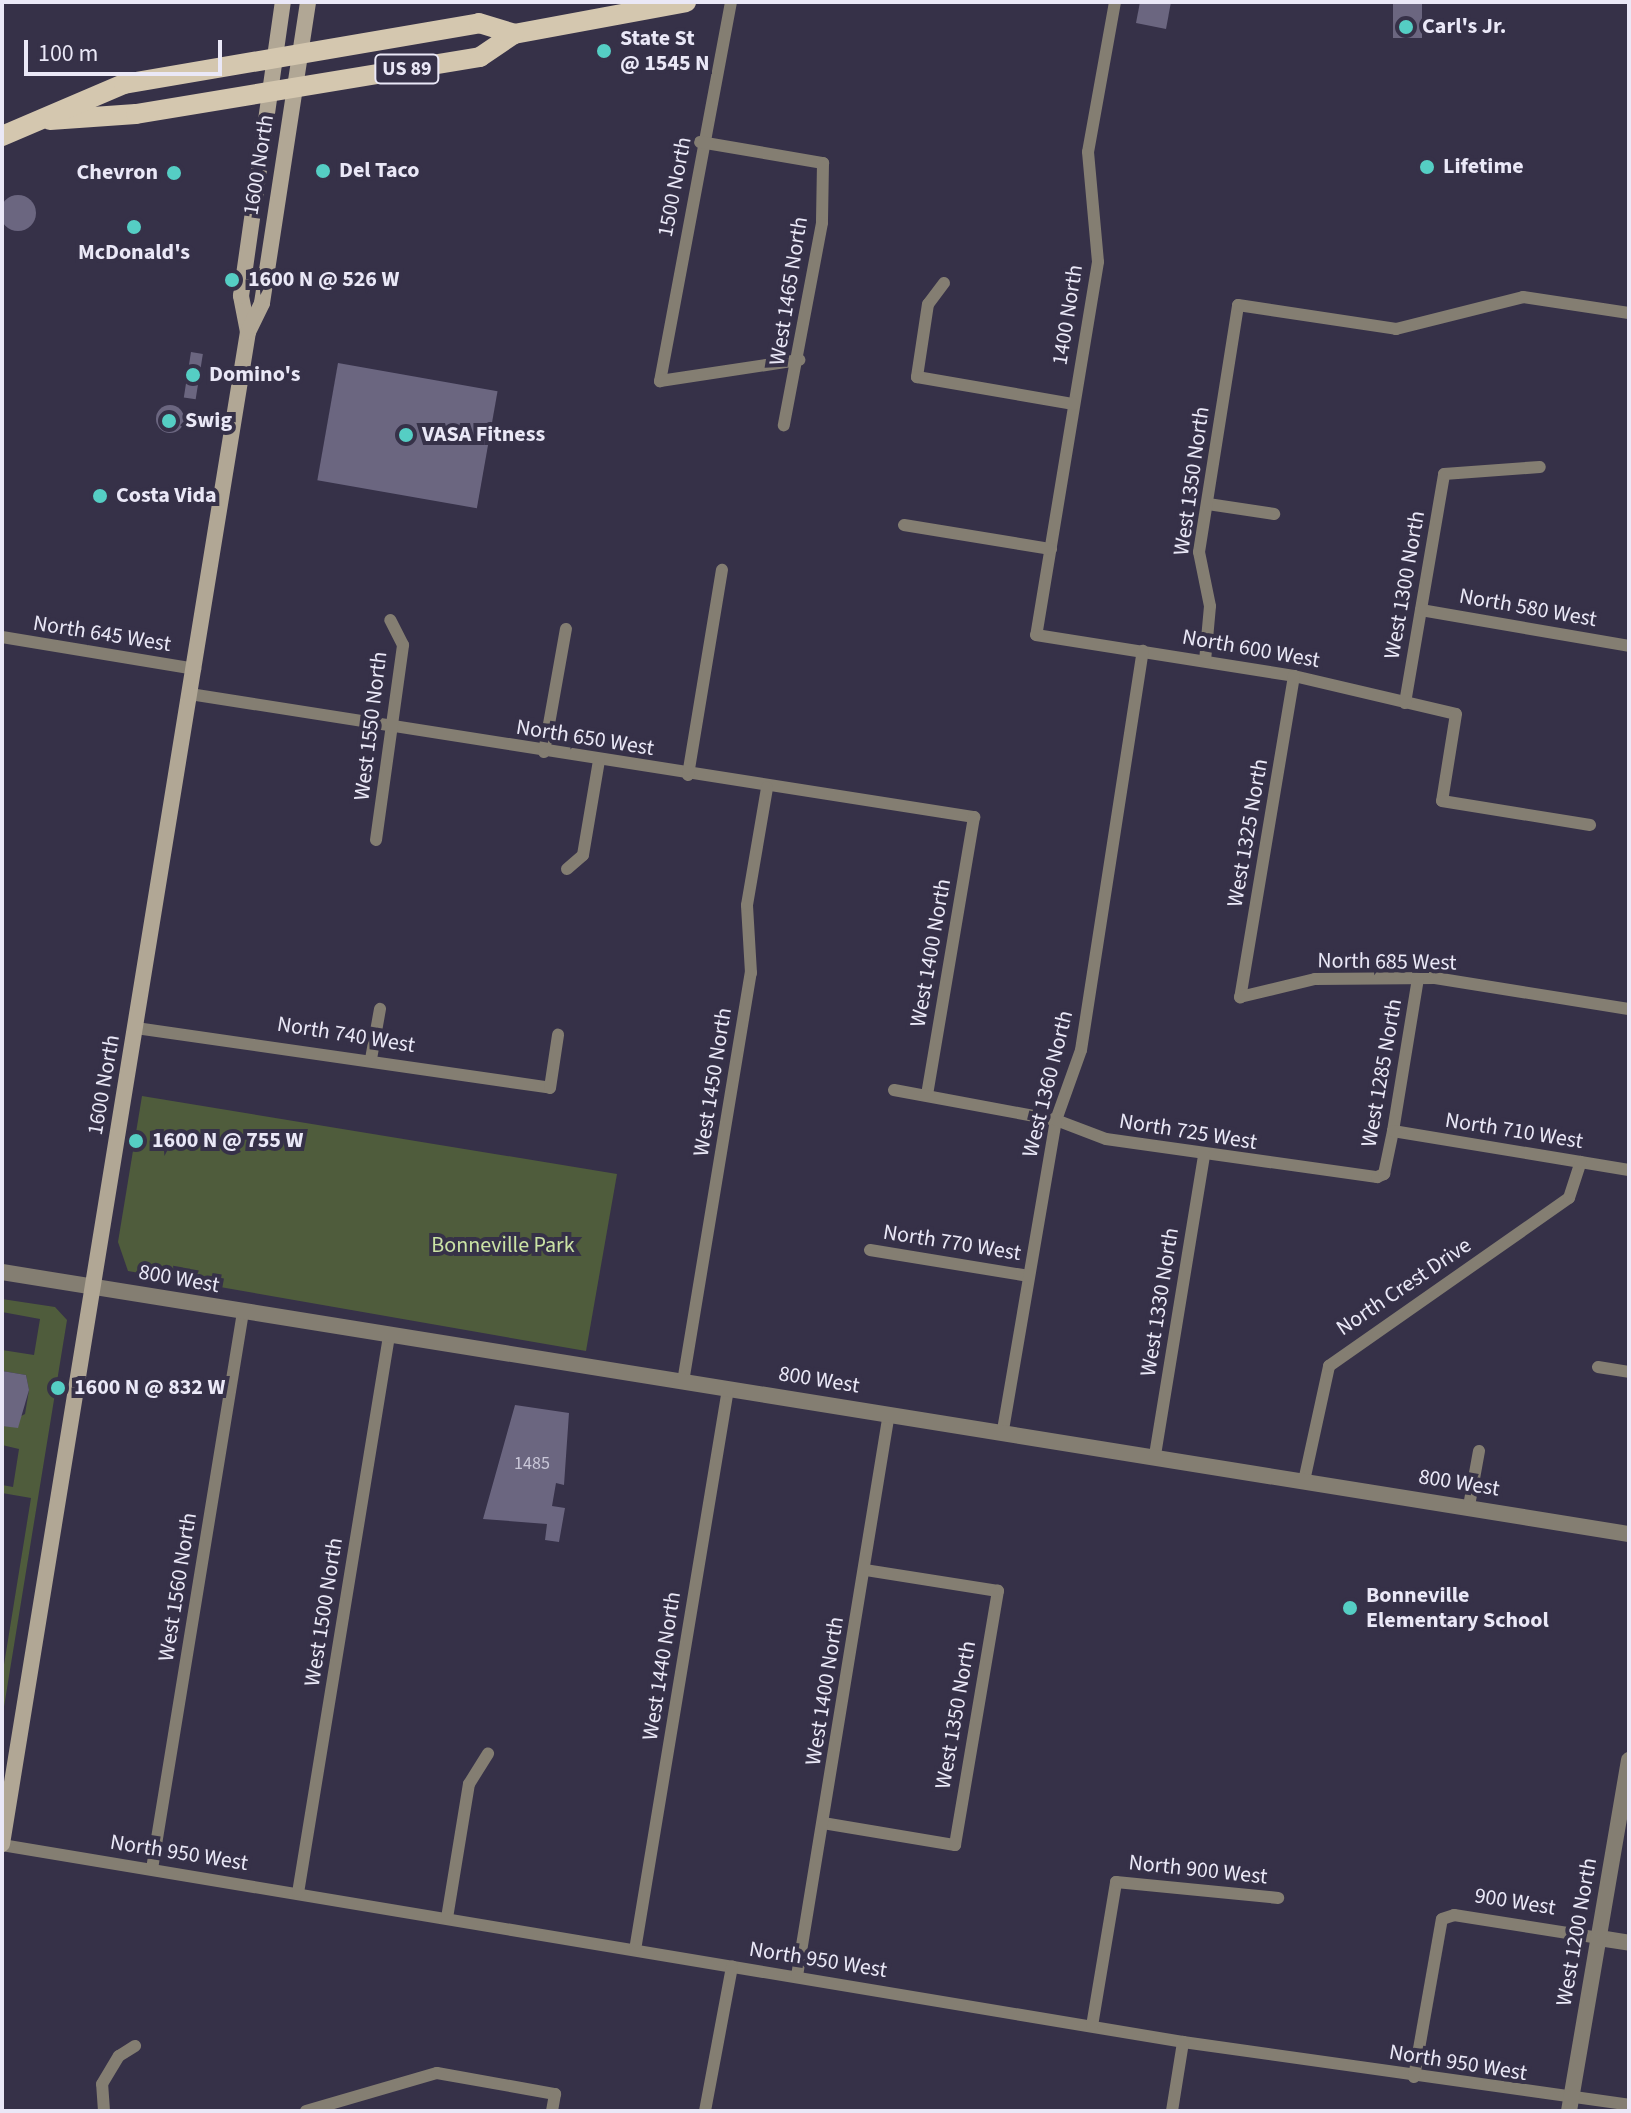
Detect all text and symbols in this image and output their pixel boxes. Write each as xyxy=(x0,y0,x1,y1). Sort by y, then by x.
place label: Carl's Jr. xyxy=(1422,14,1506,40)
marker: Carl's Jr. xyxy=(1397,18,1415,36)
scale bar xyxy=(28,24,226,74)
place label: State St @ 1545 N xyxy=(620,25,710,76)
text: 100 m xyxy=(38,36,98,71)
marker: State St @ 1545 N xyxy=(595,42,613,60)
road number: US 89 xyxy=(373,53,441,85)
street label: 1600 North xyxy=(238,113,280,217)
street label: 1500 North xyxy=(652,135,698,239)
place label: Lifetime xyxy=(1443,154,1524,180)
place label: Del Taco xyxy=(339,158,419,184)
marker: Lifetime xyxy=(1418,158,1436,176)
place label: Chevron xyxy=(77,160,158,186)
marker: Del Taco xyxy=(314,162,332,180)
marker: Chevron xyxy=(165,164,183,182)
street label: West 1465 North xyxy=(764,215,814,367)
marker: McDonald's xyxy=(125,218,143,236)
place label: McDonald's xyxy=(78,240,190,266)
street label: 1400 North xyxy=(1047,263,1089,367)
place label: 1600 N @ 526 W xyxy=(248,267,399,293)
marker: 1600 N @ 526 W xyxy=(223,271,241,289)
place label: Domino's xyxy=(209,362,300,388)
marker: Domino's xyxy=(184,366,202,384)
street label: West 1350 North xyxy=(1168,405,1216,557)
place label: Swig xyxy=(185,408,232,434)
marker: Swig xyxy=(160,412,178,430)
place label: VASA Fitness xyxy=(422,422,545,448)
marker: VASA Fitness xyxy=(397,426,415,444)
place label: Costa Vida xyxy=(116,483,217,509)
marker: Costa Vida xyxy=(91,487,109,505)
street label: West 1300 North xyxy=(1379,509,1431,661)
street label: North 580 West xyxy=(1457,583,1599,633)
street label: North 645 West xyxy=(31,610,173,658)
street label: North 600 West xyxy=(1180,624,1322,674)
street label: West 1550 North xyxy=(349,650,393,802)
street label: North 650 West xyxy=(514,714,656,762)
street label: West 1325 North xyxy=(1222,757,1274,909)
street label: West 1400 North xyxy=(905,877,957,1029)
street label: North 685 West xyxy=(1317,948,1457,976)
street label: West 1285 North xyxy=(1356,997,1408,1149)
street label: West 1450 North xyxy=(688,1006,738,1158)
street label: West 1360 North xyxy=(1017,1008,1079,1160)
street label: North 740 West xyxy=(275,1011,417,1059)
street label: 1600 North xyxy=(82,1033,126,1137)
street label: North 710 West xyxy=(1443,1107,1585,1155)
street label: North 725 West xyxy=(1117,1108,1259,1156)
place label: 1600 N @ 755 W xyxy=(152,1128,303,1154)
marker: 1600 N @ 755 W xyxy=(127,1132,145,1150)
street label: North 770 West xyxy=(881,1219,1023,1267)
street label: West 1330 North xyxy=(1135,1226,1185,1378)
street label: North Crest Drive xyxy=(1332,1232,1476,1342)
park label: Bonneville Park xyxy=(431,1233,575,1259)
street label: 800 West xyxy=(137,1259,221,1299)
street label: 800 West xyxy=(777,1361,861,1399)
place label: 1600 N @ 832 W xyxy=(74,1375,225,1401)
marker: 1600 N @ 832 W xyxy=(49,1379,67,1397)
house number: 1485 xyxy=(514,1453,550,1475)
street label: 800 West xyxy=(1417,1464,1501,1502)
street label: West 1560 North xyxy=(153,1511,203,1663)
street label: West 1500 North xyxy=(299,1536,349,1688)
place label: Bonneville Elementary School xyxy=(1366,1582,1549,1634)
street label: West 1440 North xyxy=(637,1590,687,1742)
marker: Bonneville Elementary School xyxy=(1341,1599,1359,1617)
street label: West 1400 North xyxy=(800,1615,850,1767)
street label: West 1350 North xyxy=(930,1639,982,1791)
street label: North 950 West xyxy=(108,1829,250,1877)
street label: North 900 West xyxy=(1127,1850,1269,1890)
street label: West 1200 North xyxy=(1551,1856,1603,2008)
street label: 900 West xyxy=(1473,1883,1557,1921)
street label: North 950 West xyxy=(747,1936,889,1984)
street label: North 950 West xyxy=(1387,2039,1529,2087)

